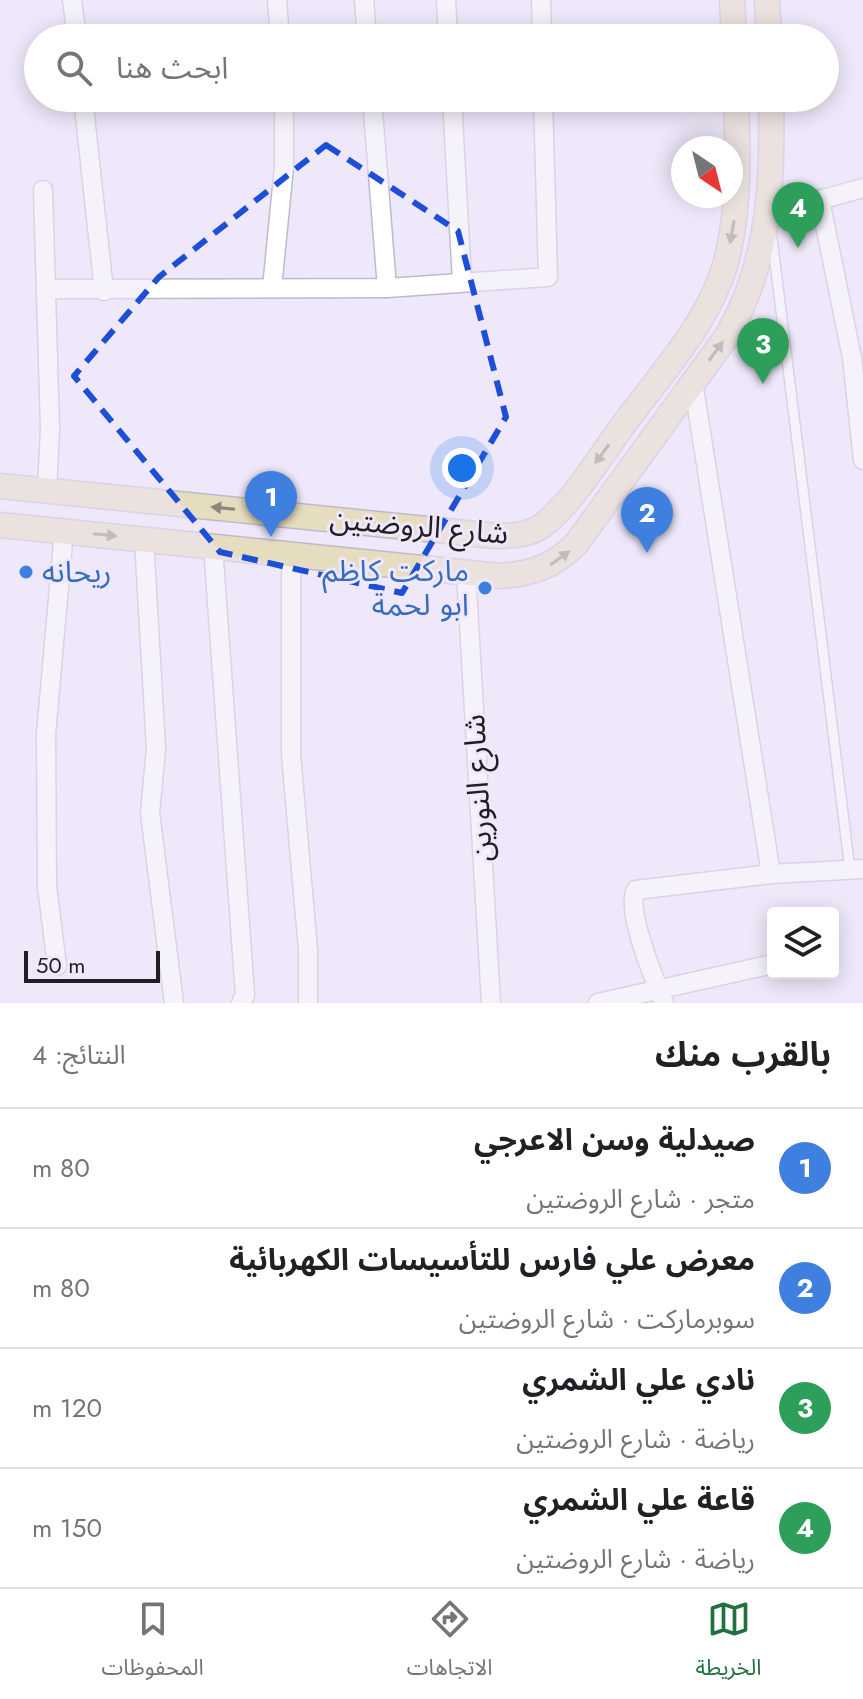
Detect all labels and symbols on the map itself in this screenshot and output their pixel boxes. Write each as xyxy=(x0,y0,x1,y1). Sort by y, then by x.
north arrow xyxy=(671,136,743,208)
pin: 4 xyxy=(772,182,824,248)
one-way arrow xyxy=(725,219,737,244)
pin: 3 xyxy=(737,318,789,384)
one-way arrow xyxy=(708,340,724,362)
one-way arrow xyxy=(595,443,610,464)
your location xyxy=(442,448,482,488)
pin: 1 xyxy=(245,471,297,537)
pin: 2 xyxy=(621,487,673,553)
street label: شارع الروضتين xyxy=(328,496,510,556)
one-way arrow xyxy=(210,502,235,515)
one-way arrow xyxy=(93,529,118,542)
place label: ماركت كاظم ابو لحمة xyxy=(322,549,469,626)
place label: ريحانه xyxy=(42,550,112,593)
one-way arrow xyxy=(549,551,570,566)
marker: ريحانه xyxy=(17,563,35,581)
marker: ماركت كاظم ابو لحمة xyxy=(476,579,494,597)
street label: شارع النورين xyxy=(452,713,504,863)
scale bar xyxy=(24,947,160,983)

